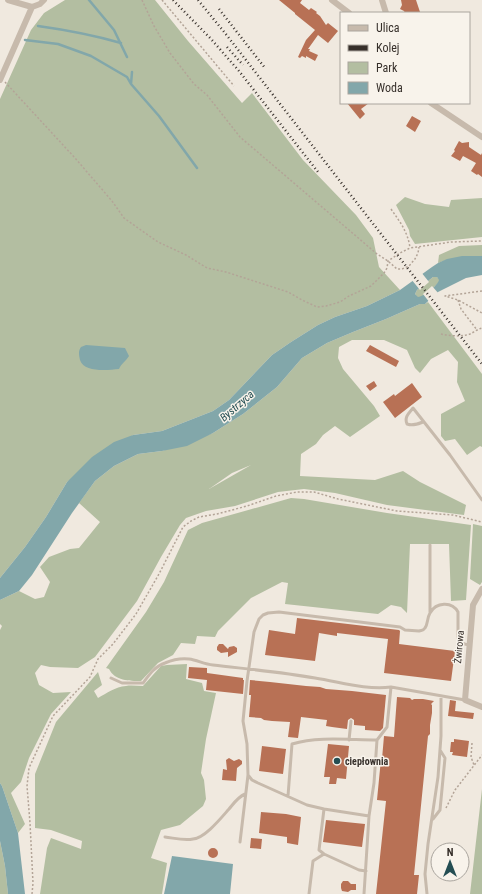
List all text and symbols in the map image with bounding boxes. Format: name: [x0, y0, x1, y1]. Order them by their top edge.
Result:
legend: [340, 12, 470, 104]
text: Ulica: [376, 21, 400, 35]
text: Kolej: [376, 41, 399, 55]
text: Park: [376, 61, 398, 75]
text: Woda: [376, 81, 403, 95]
water label: Bystrzyca: [217, 388, 257, 424]
street label: Żwirowa: [451, 630, 466, 664]
marker: ciepłownia: [332, 756, 342, 766]
place label: ciepłownia: [345, 756, 388, 767]
north arrow: [430, 842, 470, 882]
text: N: [447, 846, 454, 859]

